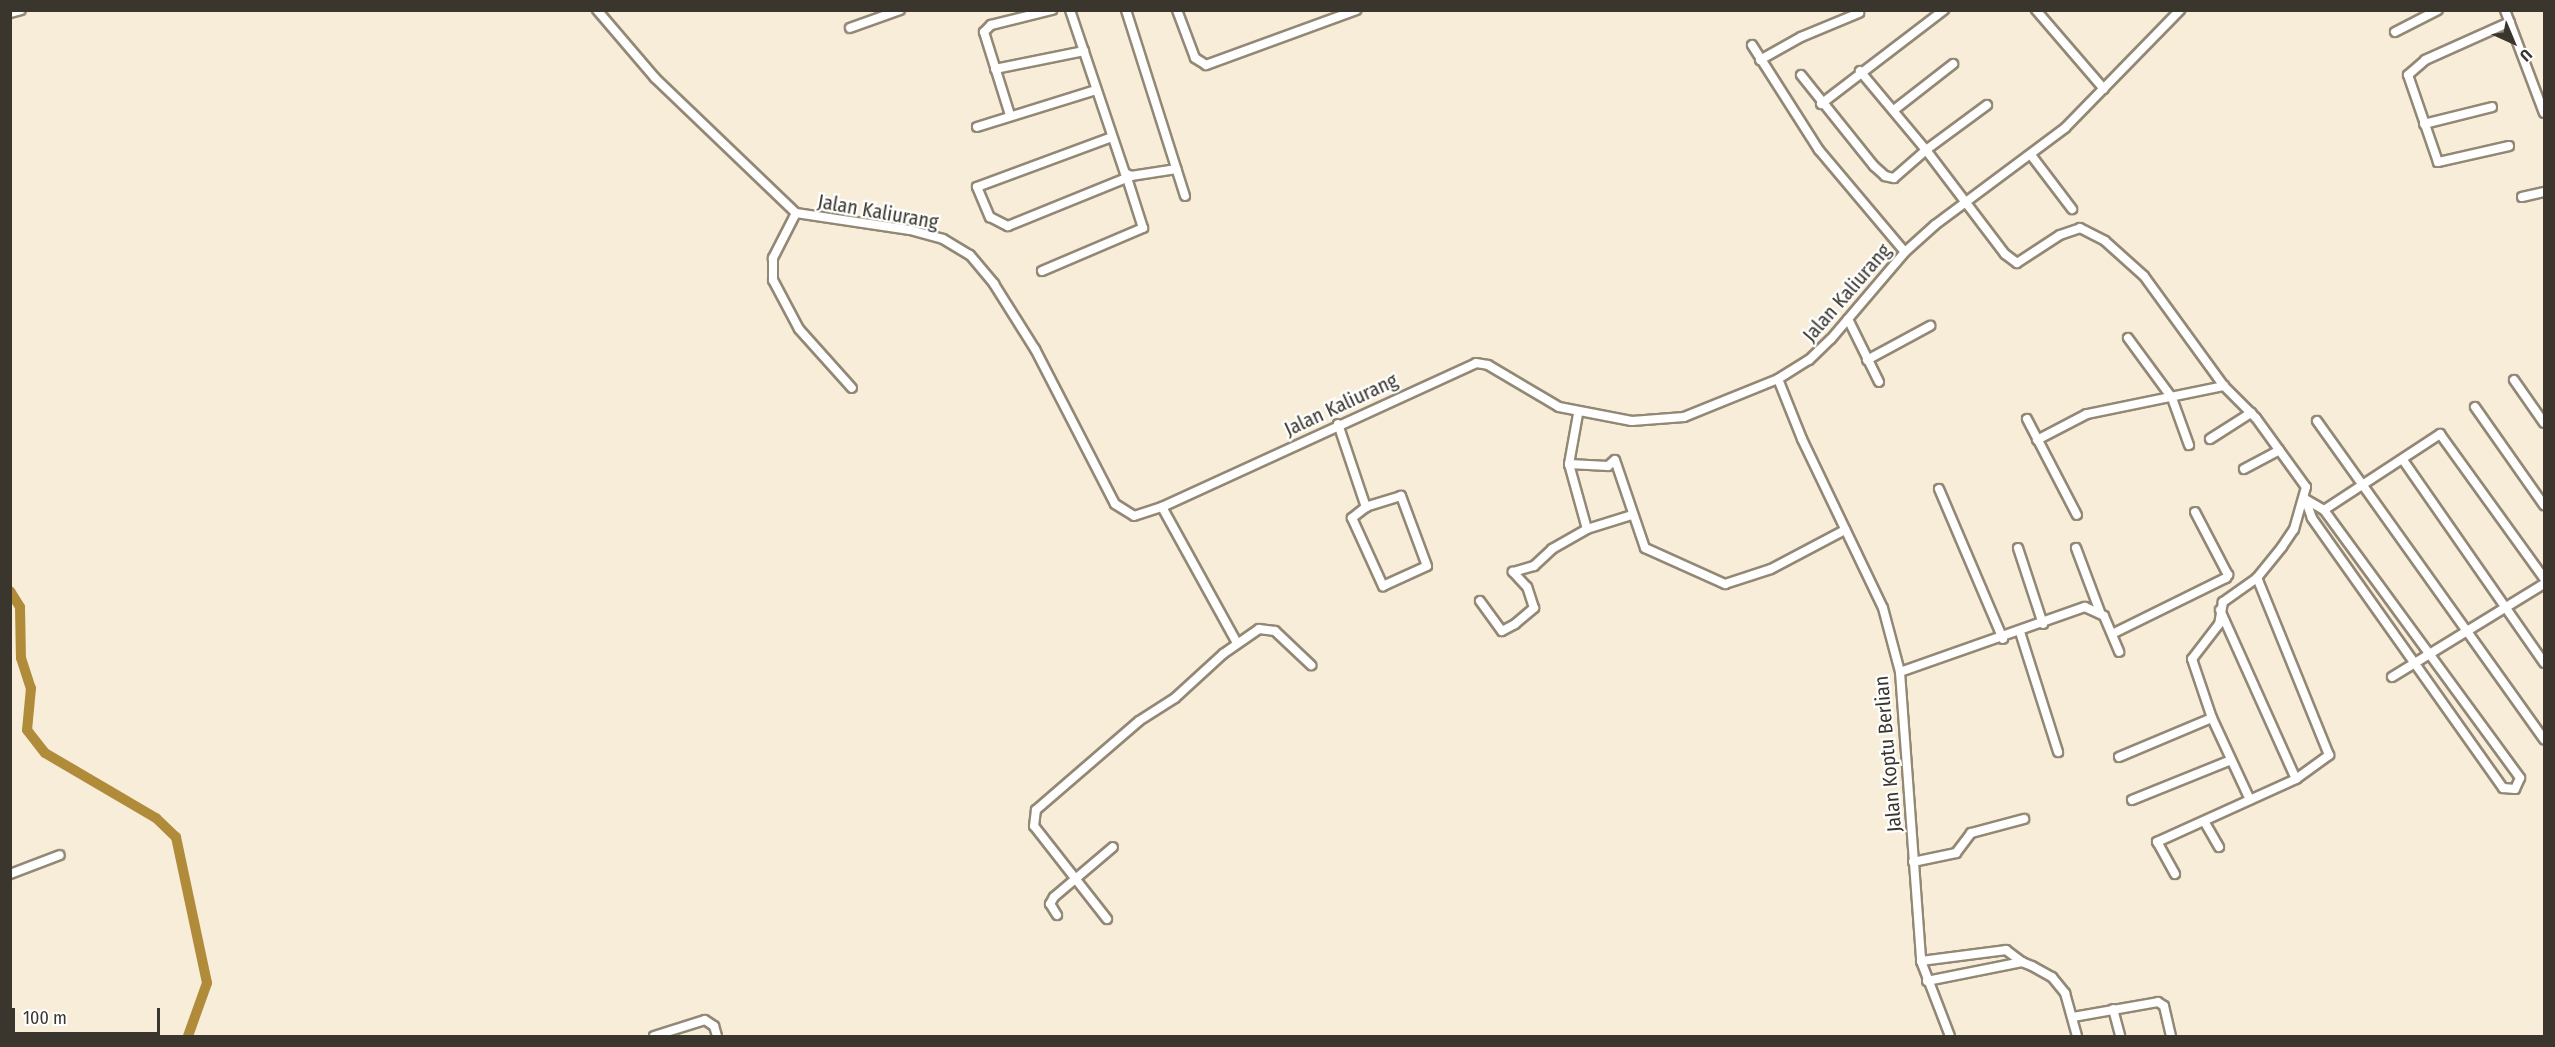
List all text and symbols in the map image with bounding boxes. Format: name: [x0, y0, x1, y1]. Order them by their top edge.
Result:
north arrow: [2483, 12, 2543, 72]
text: U: [2516, 45, 2536, 65]
street label: Jalan Kaliurang: [816, 190, 940, 234]
street label: Jalan Kaliurang: [1798, 239, 1896, 347]
street label: Jalan Kaliurang: [1281, 368, 1401, 442]
street label: Jalan Koptu Berlian: [1869, 675, 1907, 833]
scale bar: [15, 996, 164, 1034]
text: 100 m: [23, 1007, 67, 1029]

